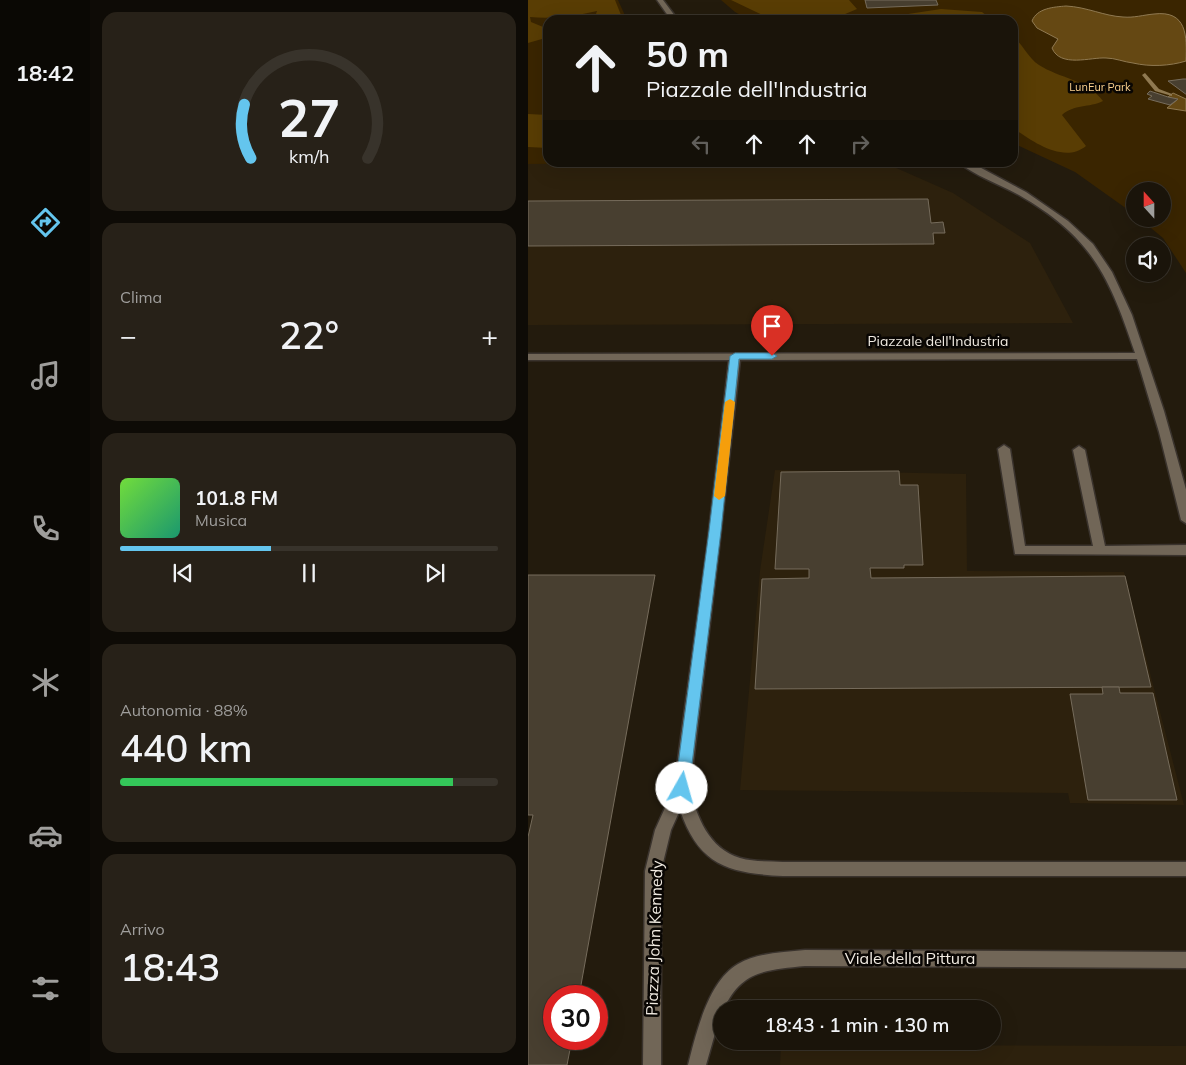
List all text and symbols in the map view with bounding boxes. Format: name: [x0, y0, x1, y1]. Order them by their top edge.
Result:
text: 50 m: [646, 32, 729, 76]
icon: ahead: [563, 35, 628, 100]
text: 18:42: [16, 59, 74, 87]
text: Piazzale dell'Industria: [646, 75, 868, 103]
park label: LunEur Park: [1069, 80, 1131, 94]
text: 27: [278, 85, 340, 150]
icon: left: [687, 130, 715, 158]
icon: ahead: [740, 130, 768, 158]
icon: ahead: [793, 130, 821, 158]
icon: right: [846, 130, 874, 158]
text: km/h: [289, 145, 329, 167]
north arrow: [1126, 182, 1170, 228]
map controls: [1126, 182, 1171, 282]
icon: directions: [28, 205, 63, 240]
button: sound: [1126, 237, 1171, 282]
text: Clima: [120, 287, 162, 307]
pin: [751, 305, 793, 356]
text: 22°: [279, 311, 339, 359]
icon: arrive: [758, 312, 786, 340]
text: −: [120, 318, 137, 353]
text: +: [481, 318, 498, 353]
street label: Piazzale dell'Industria: [868, 332, 1008, 350]
icon: music: [28, 358, 63, 393]
text: 101.8 FM: [195, 486, 278, 510]
text: Musica: [195, 510, 247, 530]
icon: phone: [28, 511, 63, 546]
icon: previous: [169, 559, 197, 587]
icon: pause: [295, 559, 323, 587]
icon: next: [421, 559, 449, 587]
icon: climate: [28, 665, 63, 700]
text: Autonomia · 88%: [120, 700, 248, 720]
text: 440 km: [120, 724, 253, 772]
position arrow: [655, 761, 707, 813]
icon: car: [28, 818, 63, 853]
street label: Piazza John Kennedy: [641, 859, 667, 1016]
text: Arrivo: [120, 919, 165, 939]
text: 18:43: [120, 943, 220, 991]
street label: Viale della Pittura: [845, 948, 975, 968]
icon: filters: [28, 971, 63, 1006]
speed limit sign: 30: [543, 985, 608, 1050]
text: 18:43 · 1 min · 130 m: [764, 1013, 950, 1037]

